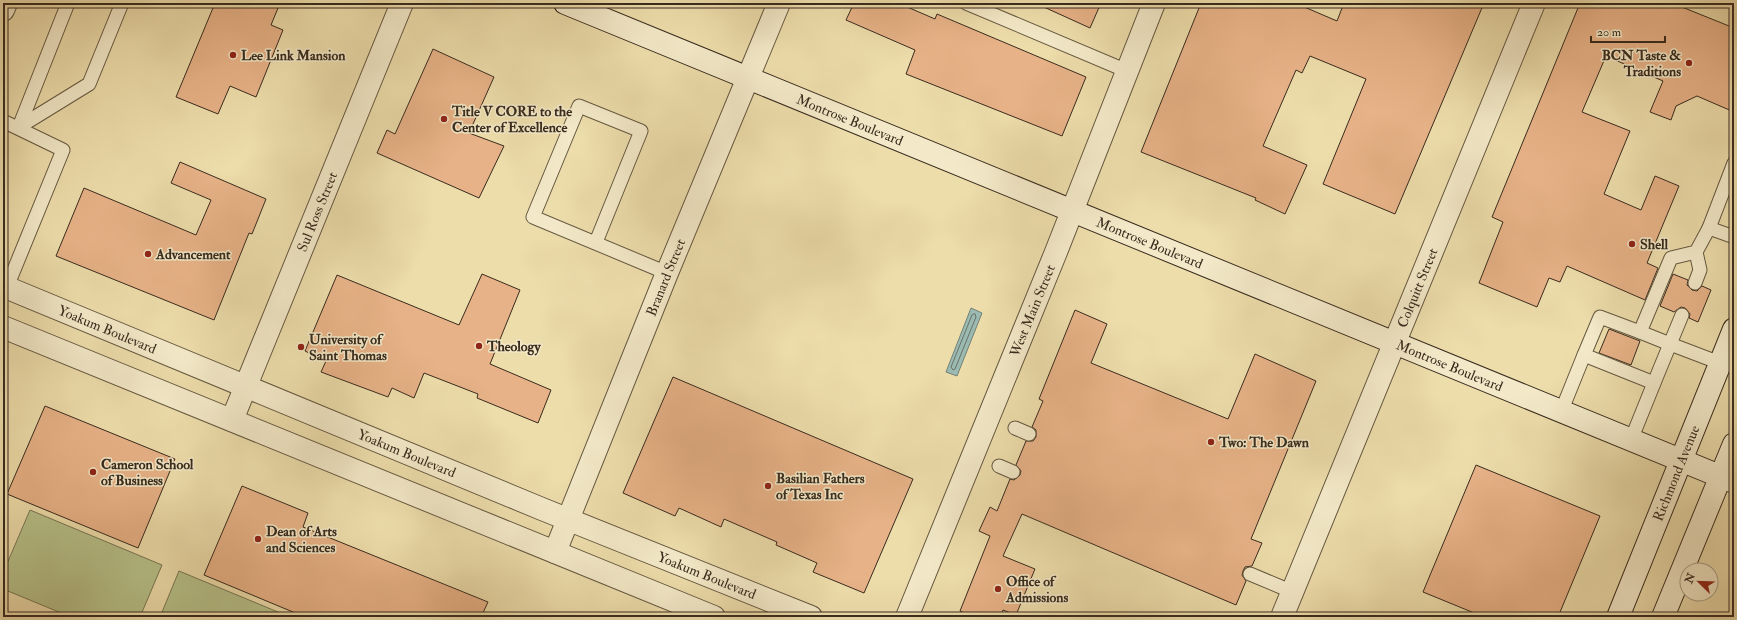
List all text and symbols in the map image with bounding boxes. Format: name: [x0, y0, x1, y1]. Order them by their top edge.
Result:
scale bar: [1591, 18, 1665, 44]
text: 20 m: [1597, 25, 1622, 40]
place label: Lee Link Mansion: [241, 47, 346, 64]
place label: BCN Taste & Traditions: [1602, 47, 1681, 80]
marker: Lee Link Mansion: [228, 50, 238, 60]
marker: BCN Taste & Traditions: [1684, 58, 1694, 68]
street label: Montrose Boulevard: [794, 91, 906, 150]
place label: Title V CORE to the Center of Excellence: [451, 103, 572, 136]
marker: Title V CORE to the Center of Excellence: [439, 114, 449, 124]
street label: Sul Ross Street: [294, 169, 341, 254]
street label: Montrose Boulevard: [1094, 214, 1206, 273]
street label: Branard Street: [643, 236, 689, 319]
place label: Shell: [1640, 236, 1669, 253]
marker: Shell: [1627, 239, 1637, 249]
street label: Colquitt Street: [1394, 245, 1442, 330]
place label: Advancement: [155, 246, 231, 263]
marker: Advancement: [143, 249, 153, 259]
street label: West Main Street: [1006, 262, 1059, 360]
street label: Yoakum Boulevard: [56, 302, 159, 358]
place label: University of Saint Thomas: [309, 331, 387, 364]
street label: Montrose Boulevard: [1394, 337, 1505, 395]
place label: Theology: [486, 338, 542, 356]
marker: Theology: [474, 341, 484, 351]
marker: University of Saint Thomas: [296, 342, 306, 352]
street label: Richmond Avenue: [1649, 423, 1703, 524]
street label: Yoakum Boulevard: [355, 426, 458, 481]
place label: Two: The Dawn: [1218, 434, 1310, 451]
marker: Two: The Dawn: [1206, 437, 1216, 447]
place label: Cameron School of Business: [101, 456, 194, 489]
marker: Cameron School of Business: [88, 467, 98, 477]
place label: Basilian Fathers of Texas Inc: [776, 470, 865, 503]
marker: Basilian Fathers of Texas Inc: [763, 481, 773, 491]
place label: Dean of Arts and Sciences: [266, 523, 337, 556]
marker: Dean of Arts and Sciences: [253, 534, 263, 544]
street label: Yoakum Boulevard: [655, 548, 759, 603]
north arrow: [1679, 562, 1719, 602]
text: N: [1682, 570, 1699, 586]
place label: Office of Admissions: [1005, 573, 1069, 606]
marker: Office of Admissions: [993, 584, 1003, 594]

